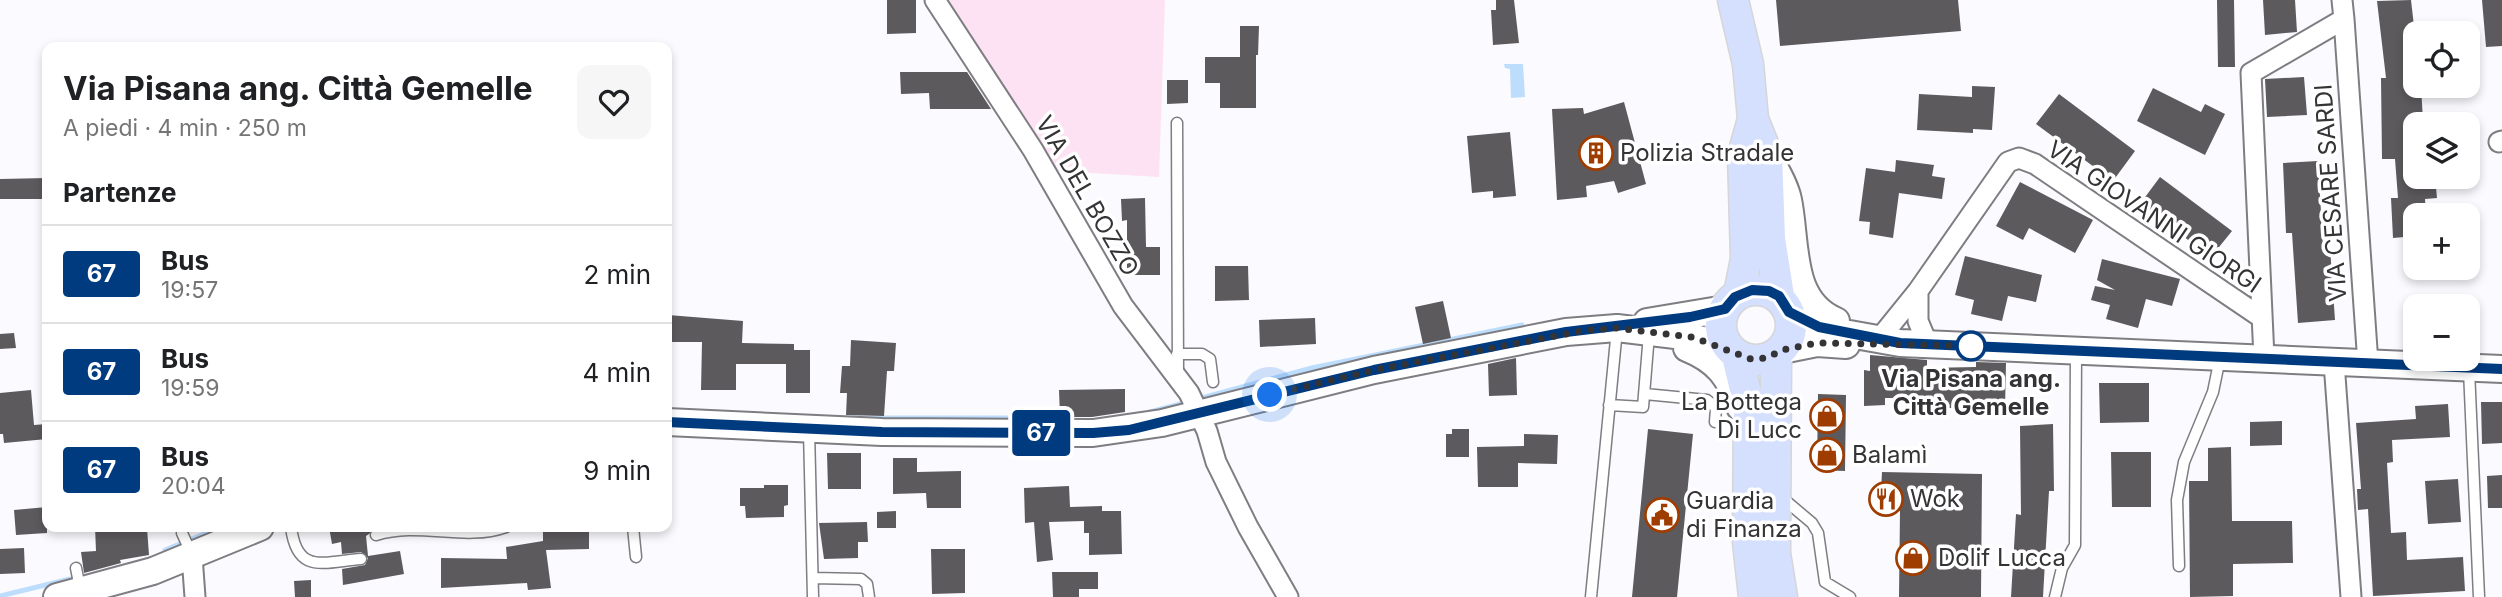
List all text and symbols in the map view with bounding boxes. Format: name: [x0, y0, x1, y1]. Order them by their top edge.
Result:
map controls: [2403, 21, 2480, 371]
button: locate: [2403, 21, 2480, 98]
button: heart: [577, 65, 651, 139]
text: Via Pisana ang. Città Gemelle: [63, 68, 533, 108]
street label: VIA CESARE SARDI: [2308, 83, 2353, 303]
street label: VIA DEL BOZZO: [1030, 110, 1145, 281]
button: layers: [2403, 112, 2480, 189]
text: A piedi · 4 min · 250 m: [63, 114, 307, 142]
building icon: Polizia Stradale: [1577, 134, 1615, 172]
street label: VIA GIOVANNI GIORGI: [2042, 134, 2267, 299]
place label: Polizia Stradale: [1620, 138, 1794, 167]
text: Partenze: [63, 177, 177, 208]
button: +: [2403, 203, 2480, 280]
text: Bus: [161, 245, 209, 276]
text: 67: [87, 259, 116, 288]
text: 2 min: [583, 259, 651, 290]
text: 19:57: [161, 276, 218, 304]
button: −: [2403, 294, 2480, 371]
marker: Via Pisana ang. Città Gemelle: [1956, 331, 1986, 361]
text: Bus: [161, 343, 209, 374]
text: 67: [87, 357, 116, 386]
text: 4 min: [582, 357, 651, 388]
place label: Via Pisana ang. Città Gemelle: [1881, 364, 2061, 421]
text: 19:59: [161, 374, 220, 402]
your location: [1252, 377, 1287, 412]
place label: La Bottega Di Lucc: [1681, 387, 1802, 444]
shop icon: La Bottega Di Lucc: [1808, 397, 1846, 435]
line badge: 67: [1010, 410, 1072, 456]
text: 67: [1026, 418, 1056, 447]
shop icon: Balamì: [1808, 436, 1846, 474]
place label: Balamì: [1852, 440, 1927, 469]
text: Bus: [161, 441, 209, 472]
text: 67: [87, 455, 116, 484]
text: 9 min: [583, 455, 651, 486]
text: 20:04: [161, 472, 226, 500]
restaurant icon: Wok: [1867, 480, 1905, 518]
place label: Wok: [1910, 484, 1960, 513]
place label: Guardia di Finanza: [1686, 486, 1802, 543]
public building icon: Guardia di Finanza: [1643, 496, 1681, 534]
shop icon: Dolif Lucca: [1894, 539, 1932, 577]
place label: Dolif Lucca: [1938, 543, 2066, 572]

